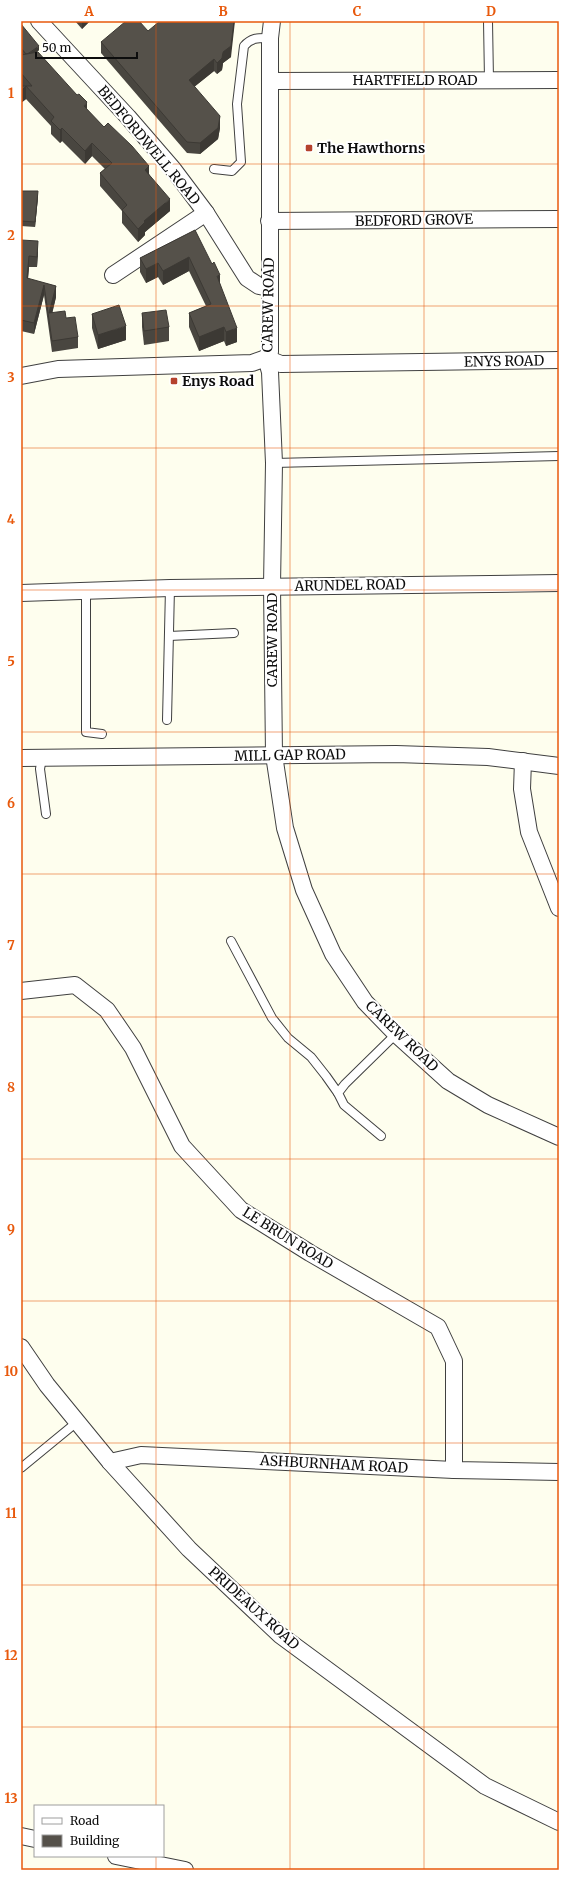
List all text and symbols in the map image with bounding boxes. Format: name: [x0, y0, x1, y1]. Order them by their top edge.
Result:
text: A: [83, 3, 94, 20]
text: B: [218, 3, 228, 20]
text: C: [353, 3, 362, 20]
text: D: [486, 3, 496, 20]
scale bar: [36, 34, 137, 60]
text: 50 m: [42, 40, 71, 55]
street label: HARTFIELD ROAD: [352, 71, 478, 89]
street label: BEDFORDWELL ROAD: [94, 82, 204, 209]
text: 1: [8, 85, 14, 102]
place label: The Hawthorns: [317, 139, 425, 157]
marker: The Hawthorns: [304, 143, 314, 153]
street label: BEDFORD GROVE: [355, 210, 473, 230]
text: 2: [7, 227, 15, 244]
street label: CAREW ROAD: [258, 257, 278, 352]
street label: ENYS ROAD: [464, 351, 545, 371]
text: 3: [7, 369, 15, 386]
place label: Enys Road: [182, 372, 254, 390]
marker: Enys Road: [169, 376, 179, 386]
text: 4: [7, 511, 16, 528]
street label: ARUNDEL ROAD: [293, 575, 406, 595]
street label: CAREW ROAD: [263, 592, 281, 687]
text: 5: [7, 653, 15, 670]
street label: MILL GAP ROAD: [234, 745, 346, 765]
text: 6: [7, 795, 15, 812]
text: 7: [7, 937, 15, 954]
street label: CAREW ROAD: [362, 997, 443, 1076]
text: 8: [7, 1079, 15, 1096]
street label: LE BRUN ROAD: [239, 1203, 337, 1273]
text: 9: [7, 1221, 15, 1238]
text: 10: [4, 1363, 18, 1380]
street label: ASHBURNHAM ROAD: [259, 1451, 409, 1477]
text: 11: [5, 1505, 17, 1522]
street label: PRIDEAUX ROAD: [205, 1563, 303, 1654]
text: 12: [4, 1647, 18, 1664]
text: 13: [4, 1790, 18, 1807]
legend: [34, 1805, 164, 1857]
text: Road: [70, 1813, 99, 1828]
text: Building: [70, 1833, 120, 1848]

